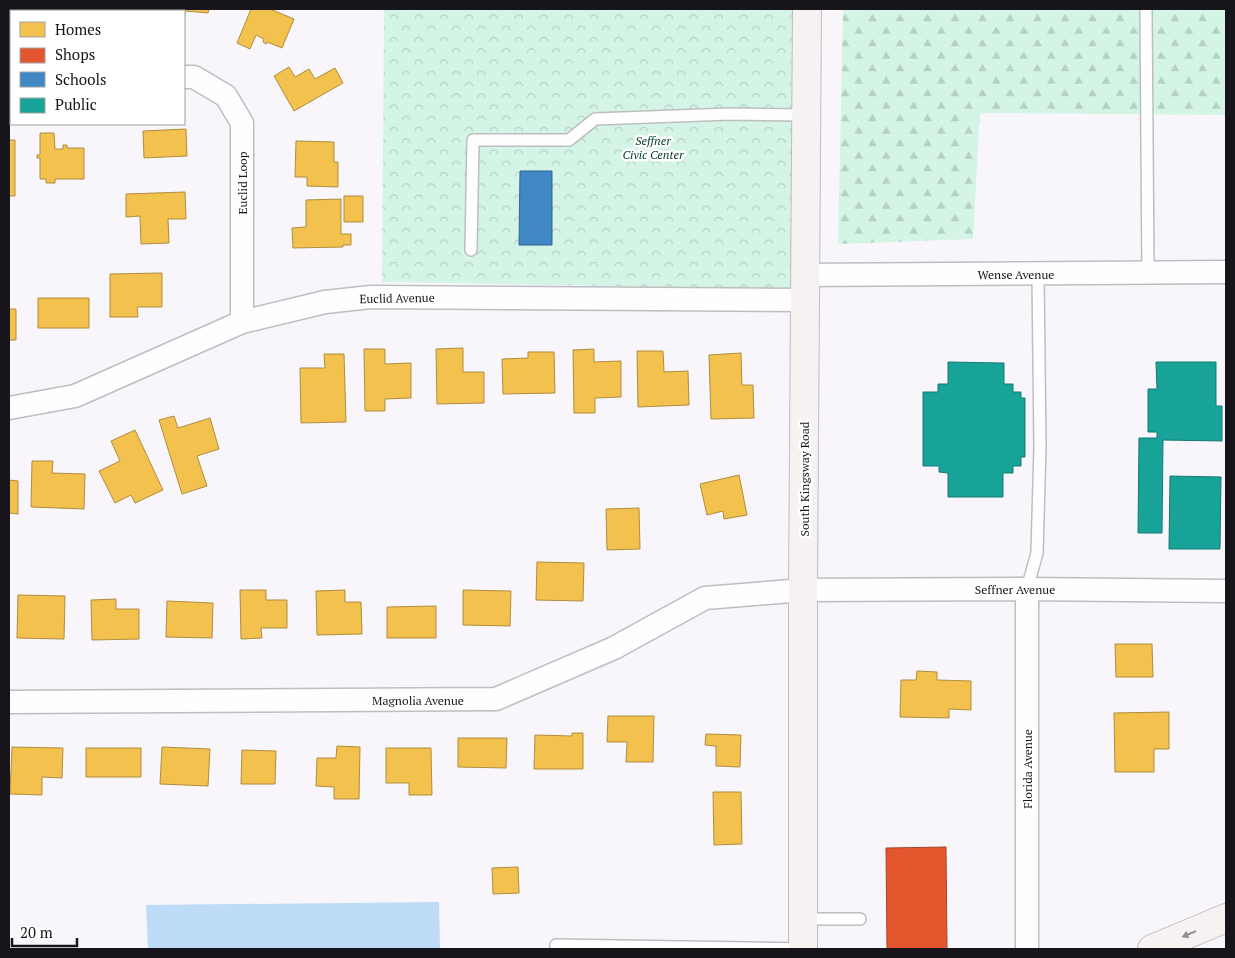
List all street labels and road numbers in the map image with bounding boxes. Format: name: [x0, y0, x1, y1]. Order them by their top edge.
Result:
street label: Euclid Loop: [235, 151, 250, 214]
street label: Wense Avenue: [978, 267, 1054, 282]
street label: Euclid Avenue: [359, 290, 435, 306]
street label: South Kingsway Road: [797, 421, 812, 536]
street label: Seffner Avenue: [975, 582, 1055, 597]
street label: Magnolia Avenue: [372, 693, 464, 708]
street label: Florida Avenue: [1020, 729, 1035, 809]

